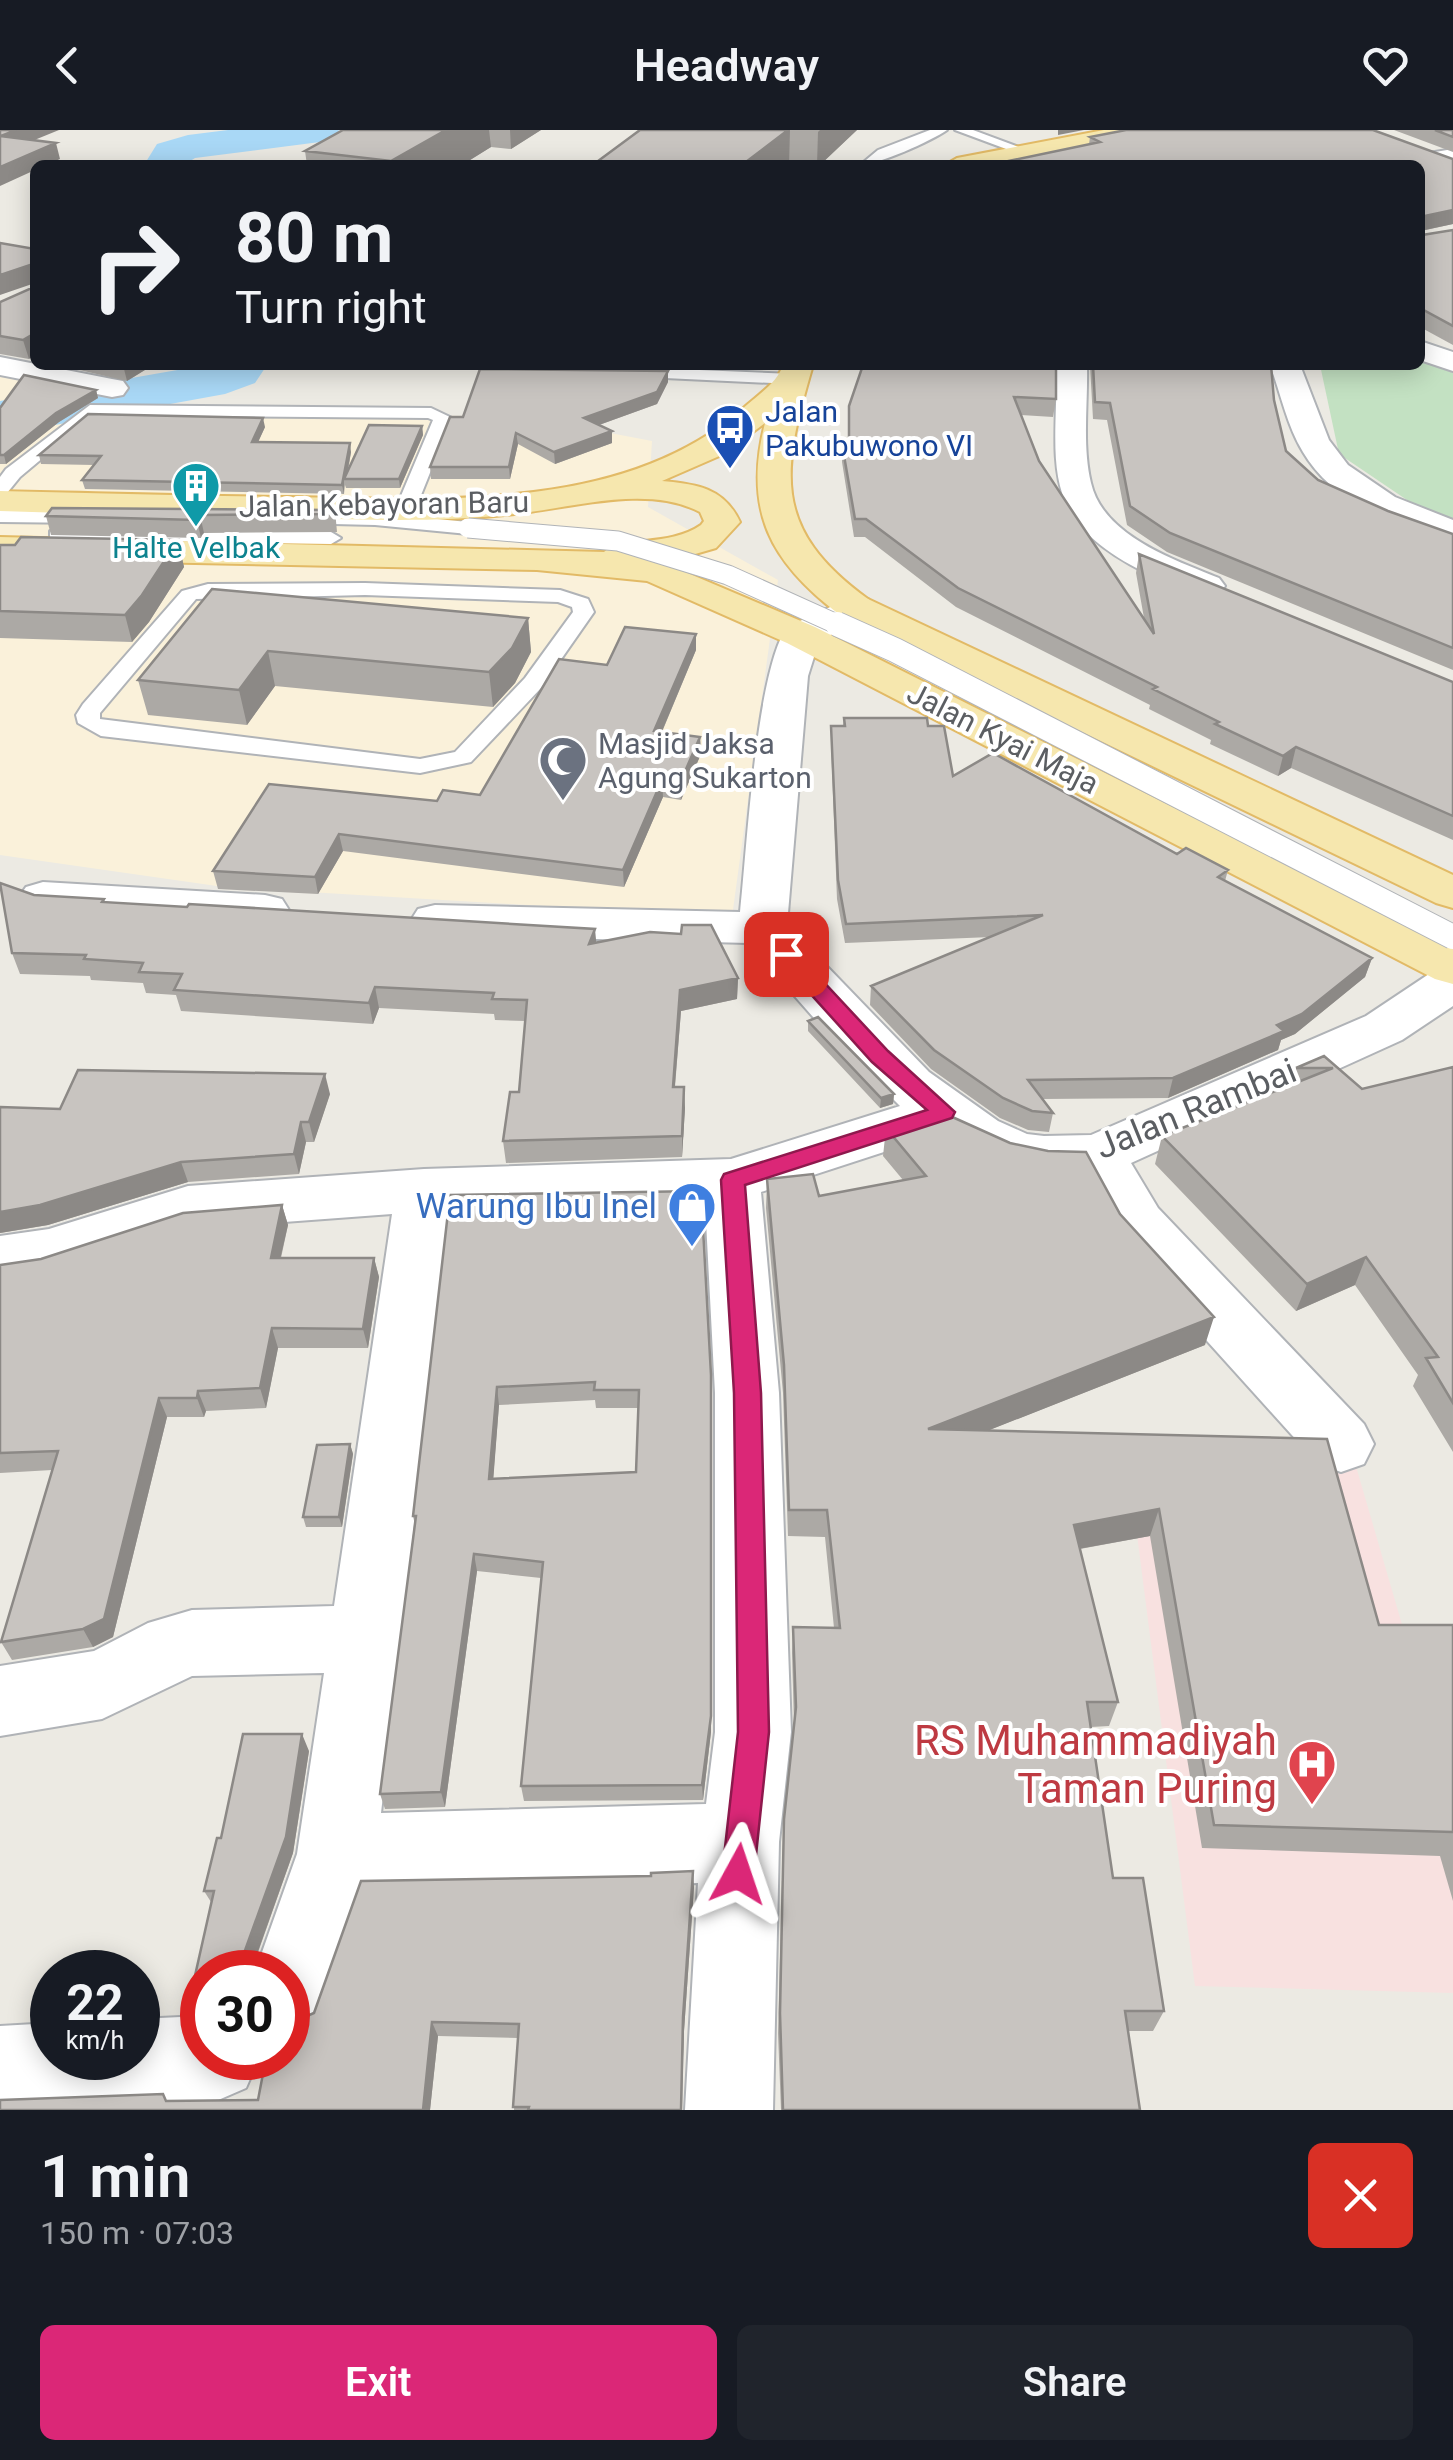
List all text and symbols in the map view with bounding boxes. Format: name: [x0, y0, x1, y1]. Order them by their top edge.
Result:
icon: back: [40, 38, 95, 93]
icon: heart: [1358, 38, 1413, 93]
text: Headway: [634, 39, 819, 92]
text: 80 m: [235, 197, 393, 279]
icon: right: [70, 200, 200, 330]
text: Turn right: [235, 281, 427, 334]
place label: Jalan Pakubuwono VI: [765, 394, 973, 463]
bus stop icon: Jalan Pakubuwono VI: [704, 402, 756, 470]
building icon: Halte Velbak: [170, 460, 222, 528]
street label: Jalan Kebayoran Baru: [238, 484, 530, 524]
place label: Halte Velbak: [112, 530, 281, 565]
street label: Jalan Kyai Maja: [902, 675, 1104, 801]
place label: Masjid Jaksa Agung Sukarton: [598, 726, 812, 795]
mosque icon: Masjid Jaksa Agung Sukarton: [537, 734, 589, 802]
pin: [744, 912, 829, 997]
icon: arrive: [759, 927, 814, 982]
street label: Jalan Rambai: [1090, 1050, 1302, 1168]
shop icon: Warung Ibu Inel: [666, 1180, 718, 1248]
place label: Warung Ibu Inel: [416, 1186, 657, 1227]
place label: RS Muhammadiyah Taman Puring: [914, 1716, 1277, 1813]
hospital icon: RS Muhammadiyah Taman Puring: [1286, 1738, 1338, 1806]
position arrow: [686, 1822, 790, 1926]
speed limit sign: 30: [180, 1950, 310, 2080]
text: 22: [66, 1974, 124, 2032]
text: km/h: [66, 2026, 124, 2055]
text: 1 min: [40, 2141, 190, 2212]
button: close: [1308, 2143, 1413, 2248]
text: 150 m · 07:03: [40, 2214, 234, 2252]
button: Exit: [40, 2325, 717, 2440]
button: Share: [737, 2325, 1413, 2440]

